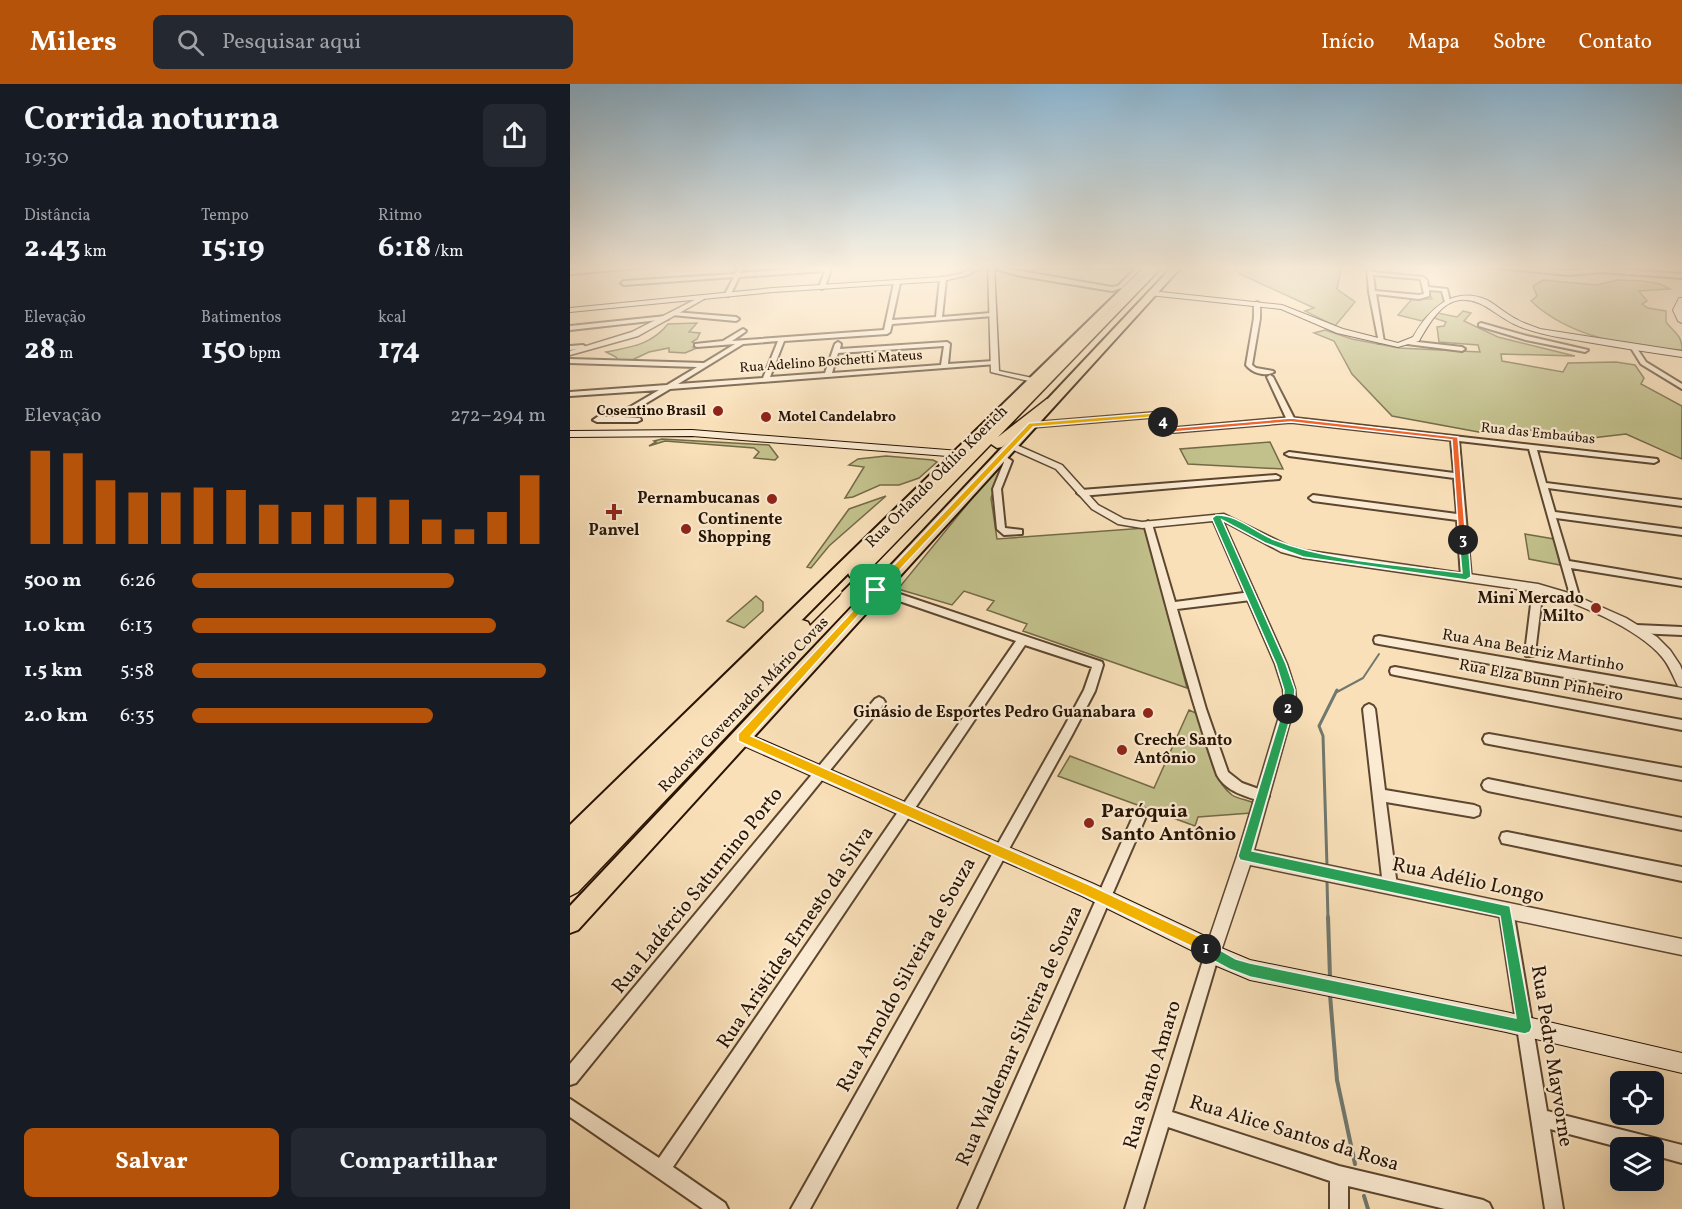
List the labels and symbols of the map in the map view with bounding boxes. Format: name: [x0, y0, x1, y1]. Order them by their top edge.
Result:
street label: Rua Adelino Boschetti Mateus: [739, 346, 923, 378]
street label: Rua Orlando Odílio Koerich: [861, 401, 1013, 553]
place label: Cosentino Brasil: [597, 402, 706, 421]
marker: Cosentino Brasil: [711, 404, 725, 418]
pin: 4: [1148, 407, 1178, 437]
place label: Motel Candelabro: [778, 408, 896, 427]
marker: Motel Candelabro: [759, 410, 773, 424]
street label: Rua das Embaúbas: [1480, 419, 1596, 449]
place label: Pernambucanas: [637, 488, 760, 510]
marker: Pernambucanas: [765, 492, 779, 506]
marker: Panvel: [607, 505, 621, 519]
place label: Continente Shopping: [698, 509, 782, 549]
place label: Panvel: [588, 520, 640, 542]
marker: Continente Shopping: [679, 522, 693, 536]
pin: 3: [1448, 525, 1478, 555]
pin: [850, 564, 901, 615]
place label: Mini Mercado Milto: [1477, 588, 1584, 628]
marker: Mini Mercado Milto: [1589, 601, 1603, 615]
street label: Rodovia Governador Mário Covas: [654, 612, 834, 798]
street label: Rua Ana Beatriz Martinho: [1440, 624, 1626, 678]
street label: Rua Elza Bunn Pinheiro: [1457, 654, 1625, 708]
pin: 2: [1273, 694, 1303, 724]
place label: Ginásio de Esportes Pedro Guanabara: [853, 702, 1136, 724]
marker: Ginásio de Esportes Pedro Guanabara: [1141, 706, 1155, 720]
place label: Creche Santo Antônio: [1134, 730, 1232, 770]
marker: Creche Santo Antônio: [1115, 743, 1129, 757]
street label: Rua Ladércio Saturnino Porto: [606, 782, 790, 1000]
place label: Paróquia Santo Antônio: [1101, 798, 1236, 849]
marker: Paróquia Santo Antônio: [1082, 816, 1096, 830]
street label: Rua Aristides Ernesto da Silva: [711, 821, 881, 1055]
street label: Rua Adélio Longo: [1389, 851, 1547, 911]
street label: Rua Arnoldo Silveira de Souza: [831, 852, 983, 1098]
street label: Rua Waldemar Silveira de Souza: [950, 901, 1090, 1171]
pin: 1: [1191, 934, 1221, 964]
street label: Rua Pedro Mayvorne: [1523, 963, 1579, 1149]
street label: Rua Santo Amaro: [1117, 997, 1189, 1153]
street label: Rua Alice Santos da Rosa: [1186, 1089, 1402, 1179]

